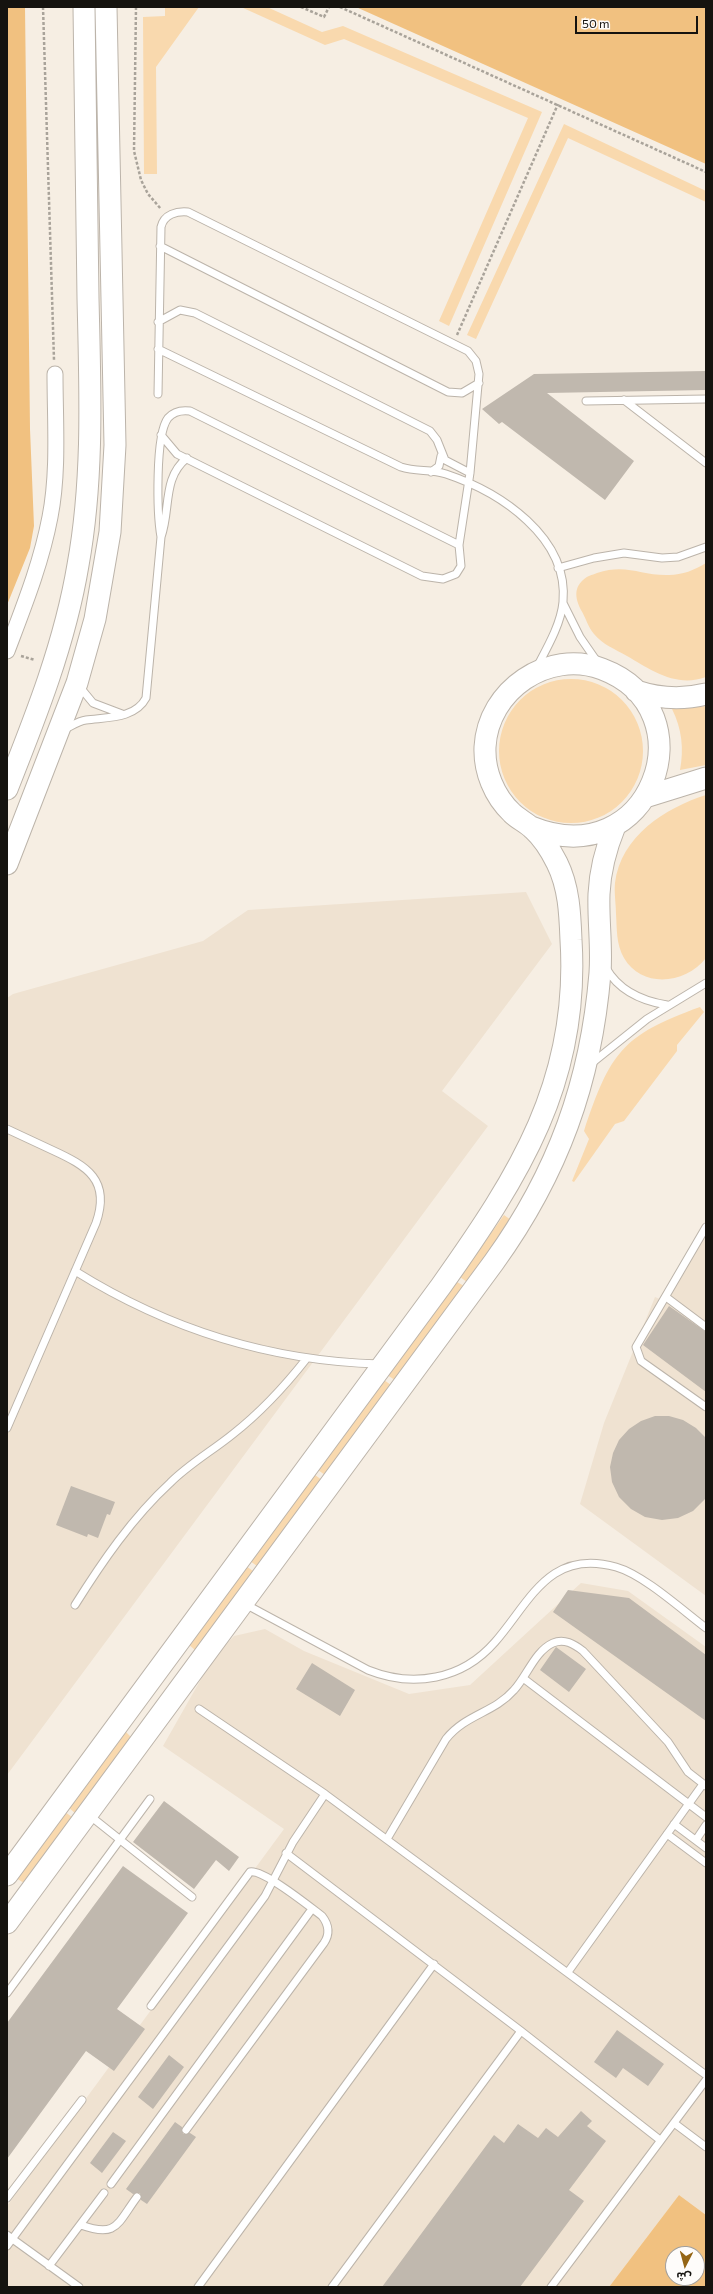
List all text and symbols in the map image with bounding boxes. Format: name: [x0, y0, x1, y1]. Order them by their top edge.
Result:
scale bar: [577, 8, 700, 34]
text: 50 m: [582, 16, 610, 30]
north arrow: [665, 2246, 705, 2286]
text: ش: [676, 2270, 692, 2285]

